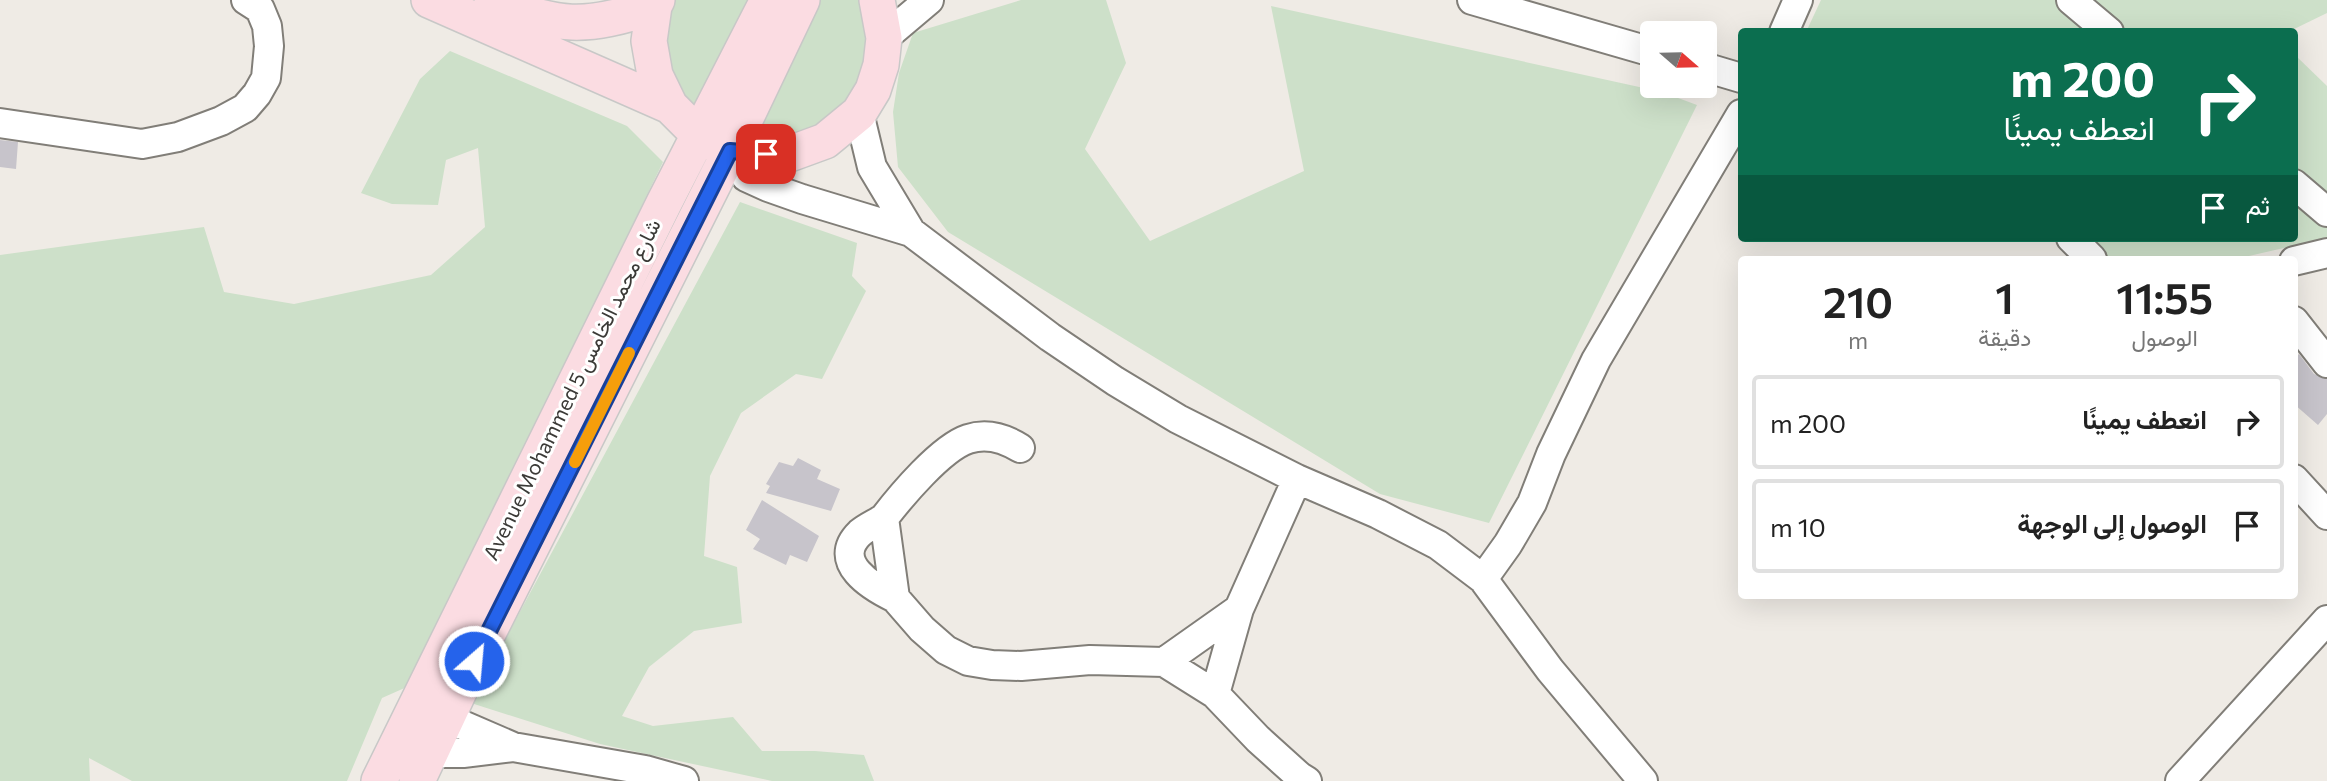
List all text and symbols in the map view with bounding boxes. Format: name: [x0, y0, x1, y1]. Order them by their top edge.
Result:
north arrow: [1640, 21, 1717, 98]
map controls: [1640, 21, 1717, 98]
text: 200 m: [2010, 47, 2155, 107]
icon: right: [2179, 56, 2270, 147]
text: انعطف يمينًا: [2004, 107, 2155, 147]
pin: [736, 124, 796, 184]
icon: arrive: [747, 135, 785, 173]
icon: arrive: [2194, 189, 2232, 227]
text: ثم: [2246, 189, 2270, 220]
street label: Avenue Mohammed 5 شارع محمد الخامس: [477, 214, 667, 565]
text: 1: [1995, 271, 2014, 323]
text: 11:55: [2116, 271, 2213, 323]
text: 210: [1823, 275, 1893, 327]
text: دقيقة: [1978, 323, 2031, 351]
text: الوصول: [2131, 323, 2198, 351]
text: m: [1848, 326, 1868, 354]
text: انعطف يمينًا: [2082, 403, 2207, 434]
icon: right: [2228, 403, 2266, 441]
text: 200 m: [1770, 407, 1846, 438]
text: الوصول إلى الوجهة: [2017, 507, 2207, 538]
icon: arrive: [2228, 507, 2266, 545]
text: 10 m: [1770, 511, 1826, 542]
position arrow: [437, 624, 511, 698]

